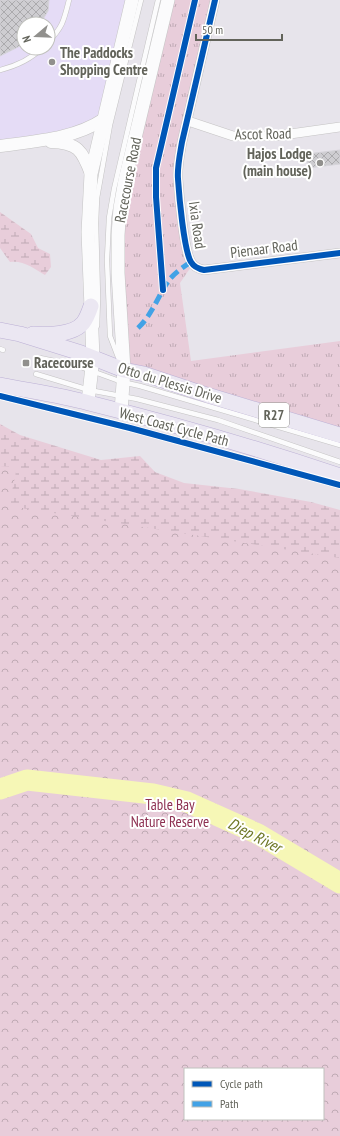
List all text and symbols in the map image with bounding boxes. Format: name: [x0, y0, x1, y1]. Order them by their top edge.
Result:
north arrow: [16, 16, 56, 56]
scale bar: [196, 16, 282, 42]
text: 50 m: [202, 22, 223, 37]
text: N: [19, 34, 34, 44]
place label: The Paddocks Shopping Centre: [60, 43, 148, 79]
marker: The Paddocks Shopping Centre: [47, 57, 57, 67]
street label: Ascot Road: [235, 124, 291, 143]
street label: Racecourse Road: [110, 136, 145, 224]
place label: Hajos Lodge (main house): [243, 144, 312, 180]
marker: Hajos Lodge (main house): [315, 158, 325, 168]
street label: Ixia Road: [185, 200, 210, 250]
street label: Pienaar Road: [229, 235, 299, 262]
place label: Racecourse: [34, 353, 94, 372]
marker: Racecourse: [21, 358, 31, 368]
street label: Otto du Plessis Drive: [116, 358, 224, 407]
street label: West Coast Cycle Path: [117, 403, 231, 450]
road number: R27: [259, 403, 289, 427]
park label: Table Bay Nature Reserve: [131, 795, 209, 831]
water label: Diep River: [225, 813, 287, 858]
legend: [184, 1068, 324, 1120]
text: Cycle path: [220, 1076, 263, 1091]
text: Path: [220, 1096, 238, 1111]

